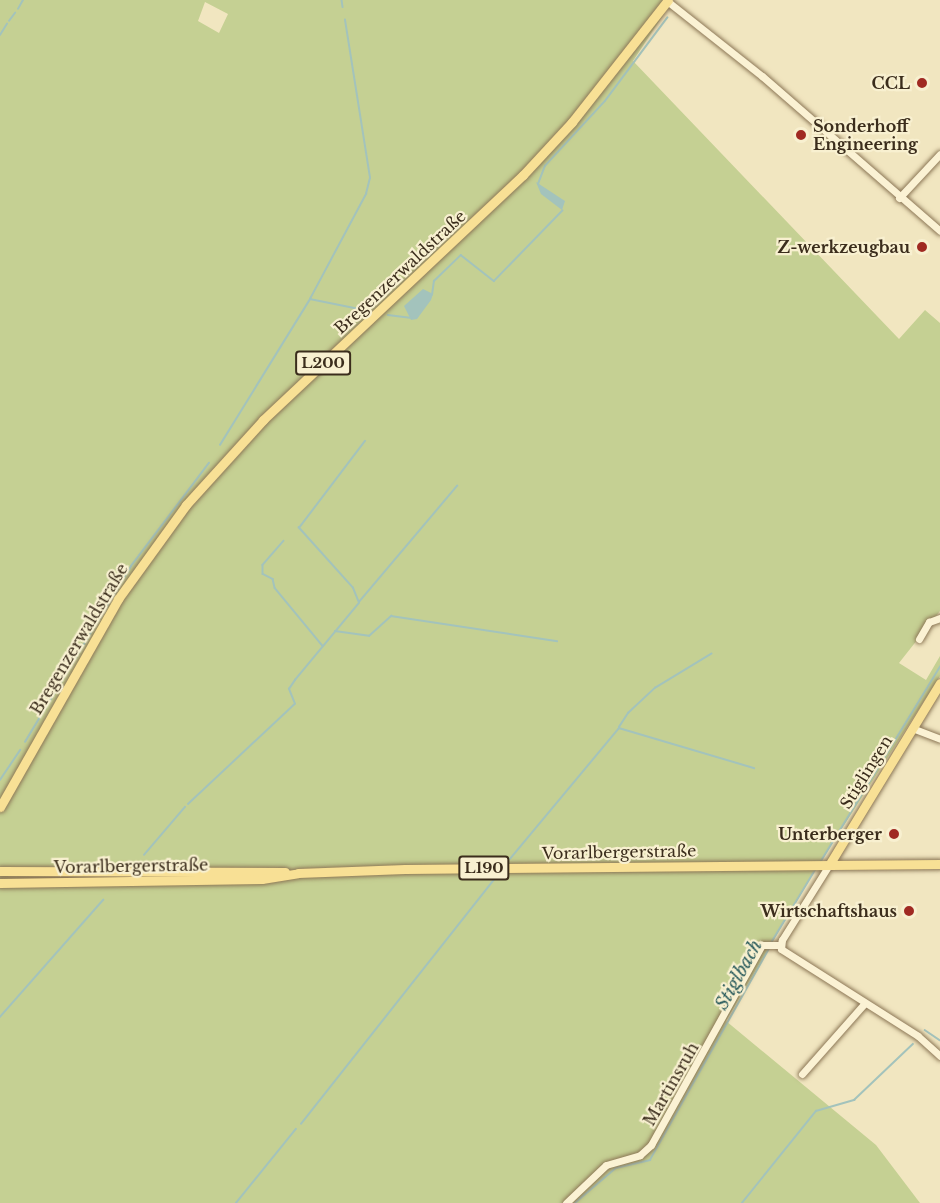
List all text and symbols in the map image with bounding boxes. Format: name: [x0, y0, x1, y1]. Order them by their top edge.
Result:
place label: CCL: [872, 73, 910, 93]
marker: CCL: [915, 76, 929, 90]
place label: Sonderhoff Engineering: [813, 116, 918, 154]
marker: Sonderhoff Engineering: [794, 128, 808, 142]
street label: Bregenzerwaldstraße: [330, 206, 470, 338]
place label: Z-werkzeugbau: [777, 237, 910, 257]
marker: Z-werkzeugbau: [915, 240, 929, 254]
road number: L200: [294, 351, 352, 375]
street label: Bregenzerwaldstraße: [26, 560, 132, 718]
street label: Stiglingen: [836, 732, 896, 812]
place label: Unterberger: [778, 824, 882, 844]
marker: Unterberger: [887, 827, 901, 841]
street label: Vorarlbergerstraße: [542, 841, 696, 863]
street label: Vorarlbergerstraße: [54, 855, 208, 877]
road number: L190: [457, 856, 511, 880]
place label: Wirtschaftshaus: [761, 901, 897, 921]
marker: Wirtschaftshaus: [902, 904, 916, 918]
water label: Stiglbach: [711, 936, 767, 1014]
street label: Martinsruh: [639, 1039, 703, 1129]

